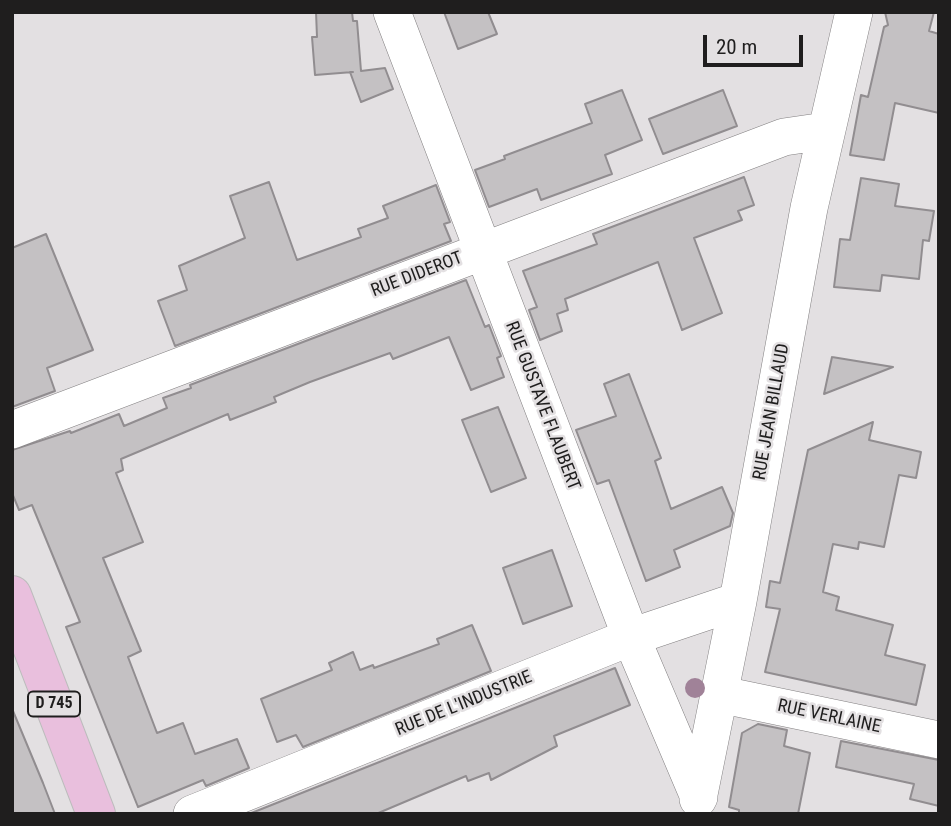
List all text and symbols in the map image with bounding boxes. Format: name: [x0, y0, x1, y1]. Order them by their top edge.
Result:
scale bar: [706, 21, 806, 65]
text: 20 m: [716, 35, 757, 59]
street label: RUE DIDEROT: [368, 248, 466, 302]
street label: RUE GUSTAVE FLAUBERT: [500, 319, 584, 493]
street label: RUE JEAN BILLAUD: [749, 342, 795, 482]
street label: RUE DE L'INDUSTRIE: [392, 667, 536, 741]
road number: D 745: [28, 692, 80, 716]
street label: RUE VERLAINE: [775, 696, 883, 738]

